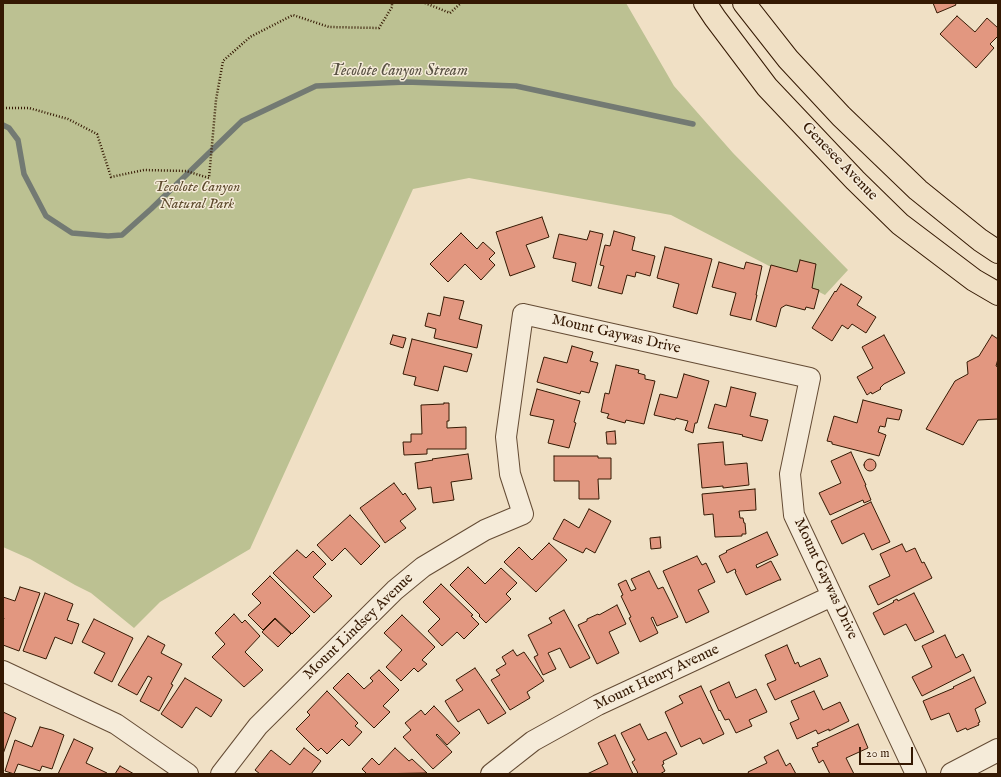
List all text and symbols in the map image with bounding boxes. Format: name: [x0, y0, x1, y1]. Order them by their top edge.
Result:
water label: Tecolote Canyon Stream: [330, 62, 468, 82]
street label: Genesee Avenue: [797, 119, 881, 205]
park label: Tecolote Canyon Natural Park: [154, 179, 240, 214]
street label: Mount Gaywas Drive: [550, 311, 682, 359]
street label: Mount Gaywas Drive: [789, 516, 861, 642]
street label: Mount Lindsey Avenue: [300, 570, 418, 684]
street label: Mount Henry Avenue: [592, 641, 722, 715]
scale bar: [861, 739, 915, 765]
text: 20 m: [866, 746, 889, 761]

